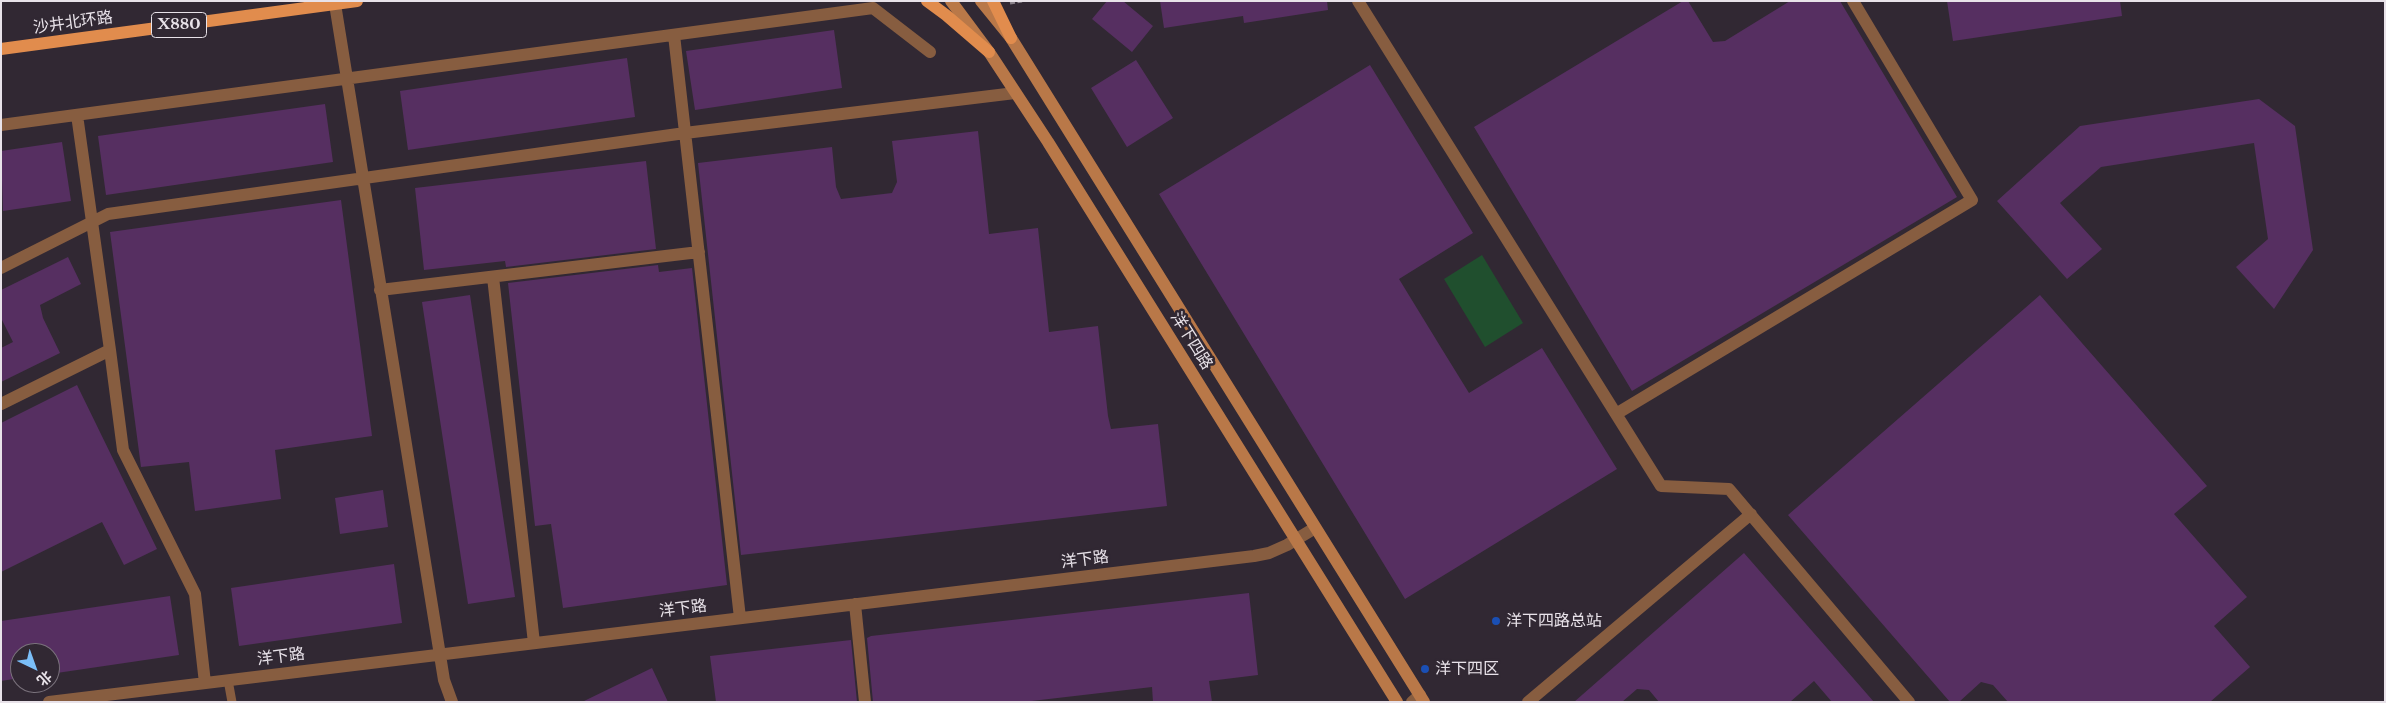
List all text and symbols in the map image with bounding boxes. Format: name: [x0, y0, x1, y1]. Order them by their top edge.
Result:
street label: 沙井北环路: [32, 8, 114, 38]
road number: X880: [152, 12, 206, 38]
street label: 洋下四路: [1166, 309, 1216, 373]
street label: 洋下路: [1060, 548, 1110, 572]
street label: 洋下路: [658, 597, 708, 621]
place label: 洋下四路总站: [1506, 611, 1602, 631]
marker: 洋下四路总站: [1490, 615, 1502, 627]
north arrow: [10, 643, 60, 693]
street label: 洋下路: [256, 645, 306, 669]
place label: 洋下四区: [1435, 659, 1499, 679]
marker: 洋下四区: [1419, 663, 1431, 675]
text: 北: [33, 667, 56, 690]

